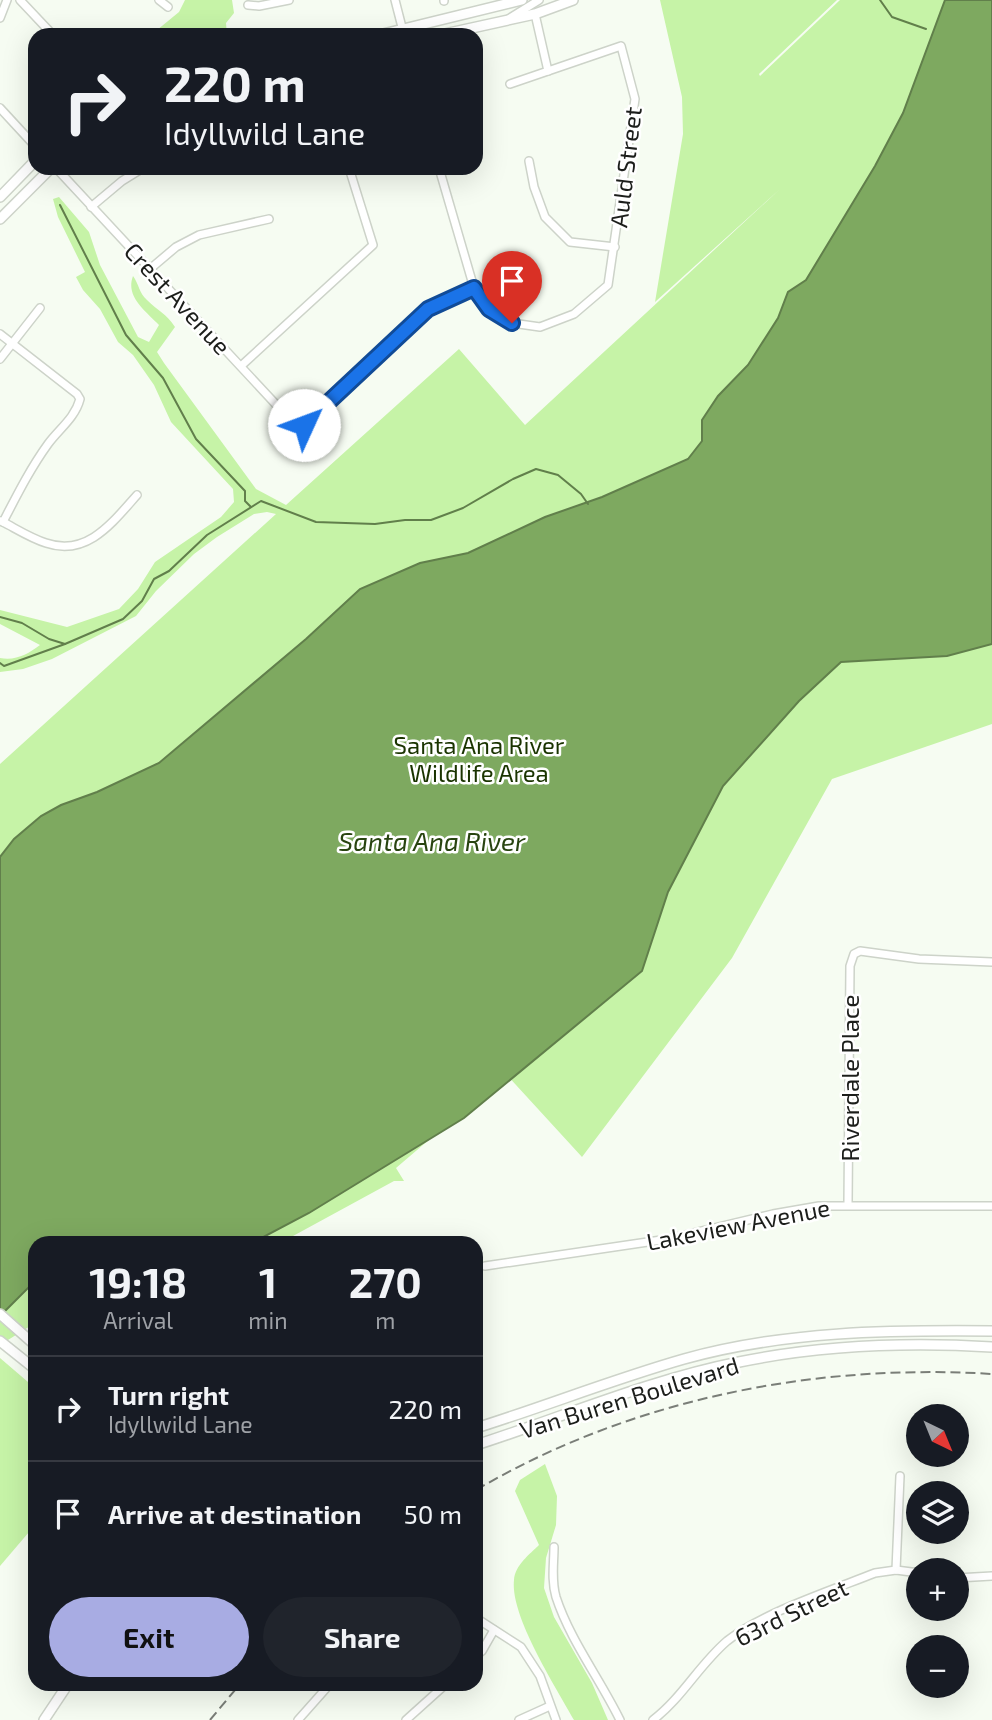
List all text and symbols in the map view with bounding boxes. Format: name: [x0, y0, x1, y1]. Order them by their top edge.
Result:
text: 220 m: [164, 53, 306, 112]
icon: right: [49, 56, 140, 147]
street label: Auld Street: [603, 105, 647, 229]
text: Idyllwild Lane: [164, 113, 365, 151]
street label: Crest Avenue: [119, 236, 237, 360]
pin: [482, 251, 542, 323]
icon: arrive: [493, 262, 531, 300]
position arrow: [267, 388, 341, 462]
park label: Santa Ana River Wildlife Area: [394, 730, 565, 787]
water label: Santa Ana River: [339, 825, 526, 856]
street label: Riverdale Place: [835, 995, 864, 1161]
street label: Lakeview Avenue: [644, 1192, 832, 1256]
text: 19:18: [89, 1256, 187, 1306]
text: 1: [259, 1256, 277, 1306]
text: 270: [349, 1256, 422, 1306]
text: Arrival: [103, 1306, 173, 1334]
text: min: [248, 1306, 288, 1334]
text: m: [375, 1306, 395, 1334]
street label: Van Buren Boulevard: [516, 1350, 742, 1444]
text: Turn right: [108, 1379, 229, 1410]
icon: right: [49, 1390, 87, 1428]
text: 220 m: [389, 1393, 462, 1424]
north arrow: [906, 1404, 970, 1466]
map controls: [906, 1404, 969, 1698]
text: Idyllwild Lane: [108, 1410, 253, 1438]
button: layers: [906, 1481, 969, 1544]
icon: arrive: [49, 1495, 87, 1533]
text: Arrive at destination: [108, 1498, 361, 1529]
text: 50 m: [404, 1498, 462, 1529]
button: +: [906, 1558, 969, 1621]
street label: 63rd Street: [730, 1572, 852, 1652]
button: Exit: [49, 1597, 249, 1677]
button: Share: [263, 1597, 462, 1677]
button: −: [906, 1635, 969, 1698]

